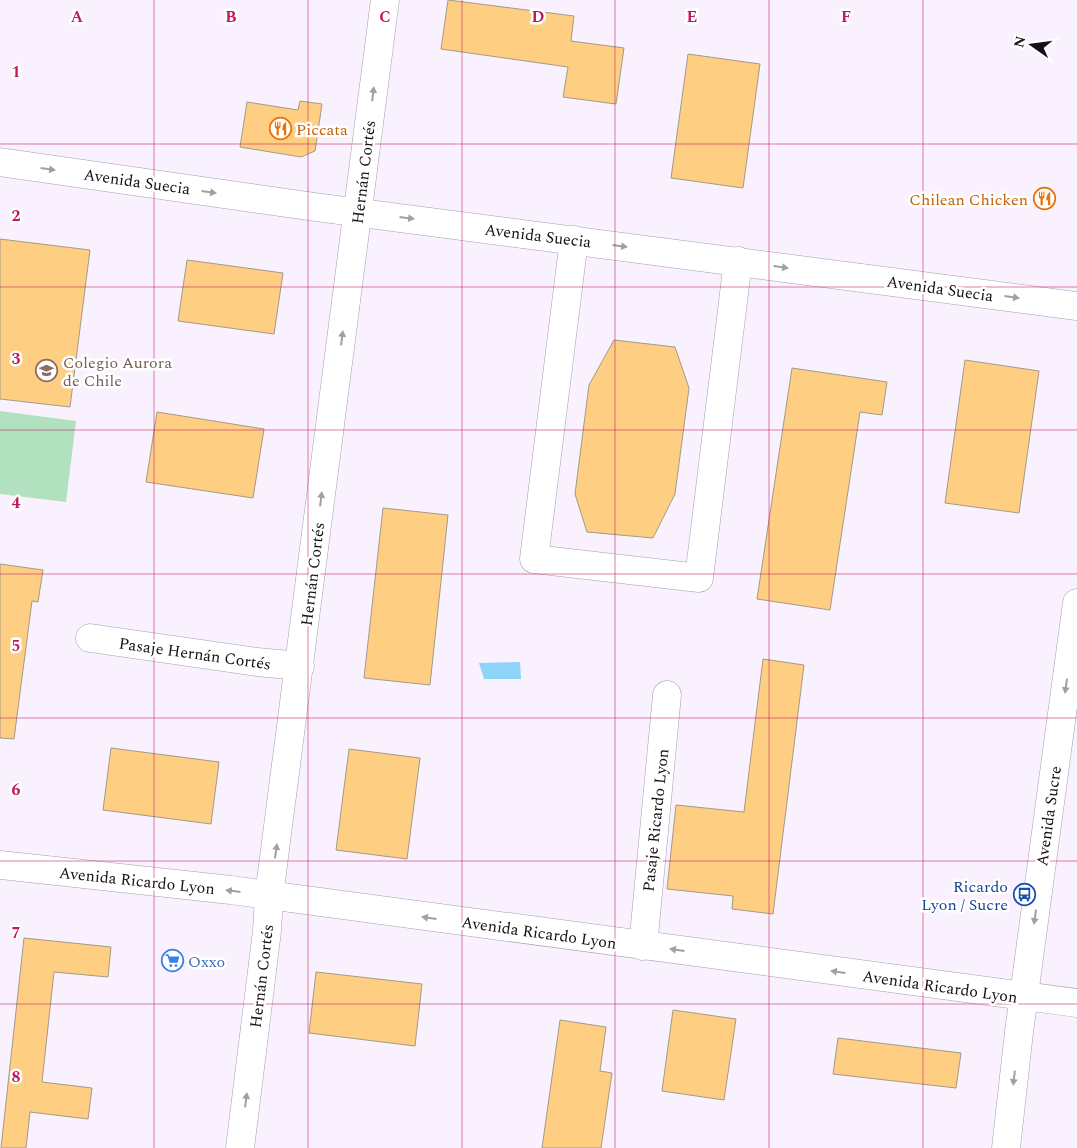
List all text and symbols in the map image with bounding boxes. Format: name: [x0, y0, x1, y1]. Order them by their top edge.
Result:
text: A: [71, 5, 84, 29]
text: B: [225, 5, 237, 29]
text: C: [379, 5, 391, 29]
text: D: [532, 5, 545, 29]
text: E: [687, 5, 697, 29]
text: F: [841, 5, 851, 29]
north arrow: [1007, 20, 1057, 70]
text: N: [1008, 34, 1031, 50]
text: 1: [12, 60, 20, 84]
one-way arrow: [369, 86, 377, 102]
restaurant icon: Piccata: [268, 117, 292, 141]
place label: Piccata: [296, 118, 348, 142]
street label: Hernán Cortés: [346, 119, 382, 225]
street label: Avenida Suecia: [82, 163, 192, 201]
one-way arrow: [41, 165, 57, 173]
restaurant icon: Chilean Chicken: [1032, 187, 1056, 211]
one-way arrow: [201, 188, 217, 196]
place label: Chilean Chicken: [909, 188, 1028, 212]
text: 2: [12, 204, 21, 228]
one-way arrow: [399, 214, 415, 222]
street label: Avenida Suecia: [483, 218, 593, 254]
one-way arrow: [612, 242, 628, 250]
one-way arrow: [773, 263, 789, 271]
street label: Avenida Suecia: [885, 270, 995, 308]
one-way arrow: [1004, 293, 1020, 301]
one-way arrow: [338, 330, 346, 346]
text: 3: [12, 347, 21, 371]
place label: Colegio Aurora de Chile: [63, 351, 172, 393]
school or university icon: Colegio Aurora de Chile: [35, 359, 59, 383]
text: 4: [12, 491, 21, 515]
one-way arrow: [317, 491, 325, 507]
street label: Hernán Cortés: [295, 521, 331, 627]
street label: Pasaje Hernán Cortés: [117, 631, 273, 677]
text: 5: [12, 634, 20, 658]
one-way arrow: [1062, 679, 1070, 695]
street label: Pasaje Ricardo Lyon: [637, 747, 675, 893]
street label: Avenida Sucre: [1030, 764, 1068, 868]
text: 6: [12, 778, 21, 802]
one-way arrow: [272, 843, 280, 859]
street label: Avenida Ricardo Lyon: [58, 861, 216, 901]
place label: Ricardo Lyon / Sucre: [921, 875, 1008, 917]
bus stop icon: Ricardo Lyon / Sucre: [1012, 883, 1036, 907]
one-way arrow: [225, 887, 241, 895]
one-way arrow: [1031, 909, 1039, 925]
street label: Avenida Ricardo Lyon: [460, 910, 618, 956]
one-way arrow: [421, 913, 437, 921]
text: 7: [12, 921, 21, 945]
street label: Hernán Cortés: [244, 923, 280, 1029]
one-way arrow: [668, 946, 684, 954]
supermarket icon: Oxxo: [160, 949, 184, 973]
place label: Oxxo: [188, 950, 225, 974]
street label: Avenida Ricardo Lyon: [861, 964, 1019, 1010]
one-way arrow: [830, 968, 846, 976]
text: 8: [12, 1065, 21, 1089]
one-way arrow: [1010, 1070, 1018, 1086]
one-way arrow: [242, 1091, 250, 1107]

